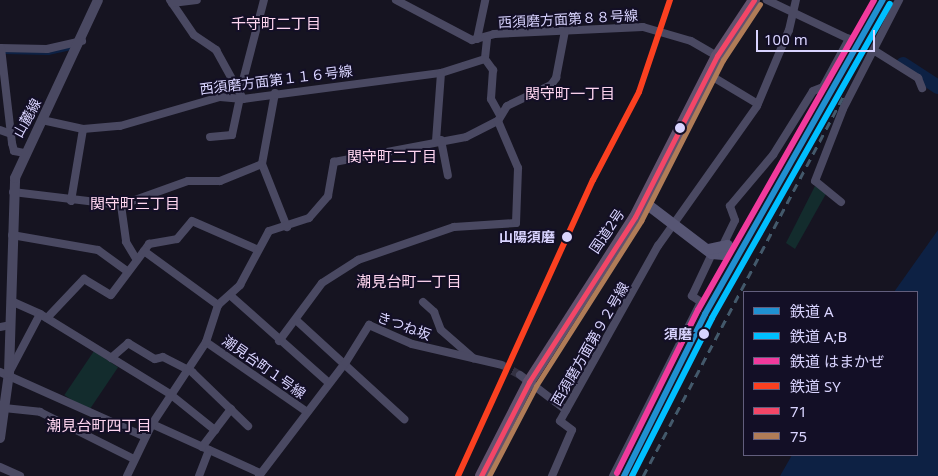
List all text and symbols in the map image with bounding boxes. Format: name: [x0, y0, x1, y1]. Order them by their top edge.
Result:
street label: 西須磨方面第８８号線: [498, 7, 638, 31]
district label: 千守町二丁目: [231, 15, 321, 33]
scale bar: [758, 20, 877, 52]
text: 100 m: [764, 29, 808, 49]
street label: 西須磨方面第１１６号線: [199, 62, 353, 98]
district label: 関守町一丁目: [525, 85, 615, 103]
street label: 山麓線: [9, 96, 45, 140]
unlabelled marker: [675, 123, 685, 133]
district label: 関守町二丁目: [347, 148, 437, 166]
district label: 関守町三丁目: [90, 195, 180, 213]
street label: 国道2号: [586, 206, 628, 256]
place label: 山陽須磨: [499, 229, 555, 245]
marker: 山陽須磨: [559, 229, 575, 245]
district label: 潮見台町一丁目: [357, 273, 461, 291]
street label: 西須磨方面第９２号線: [548, 279, 632, 409]
legend: [743, 291, 918, 456]
text: 鉄道 A: [790, 301, 834, 321]
street label: きつね坂: [375, 309, 433, 343]
place label: 須磨: [664, 326, 692, 342]
marker: 須磨: [696, 326, 712, 342]
text: 鉄道 A;B: [790, 326, 847, 346]
street label: 潮見台町１号線: [219, 332, 309, 402]
text: 鉄道 はまかぜ: [790, 351, 884, 371]
text: 鉄道 SY: [790, 376, 841, 396]
text: 71: [790, 401, 807, 421]
district label: 潮見台町四丁目: [47, 417, 151, 435]
text: 75: [790, 426, 807, 446]

